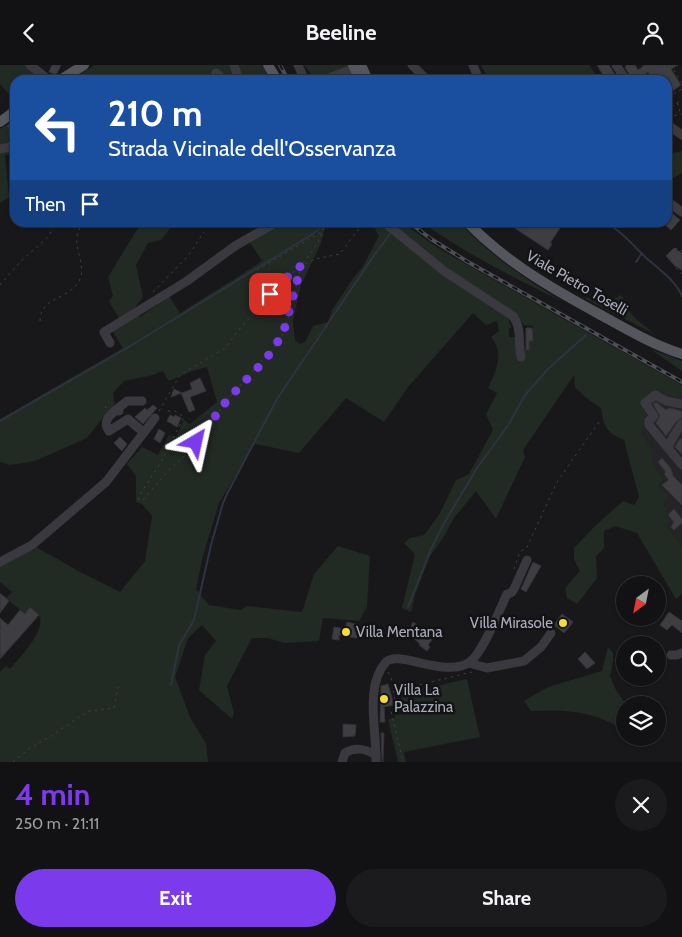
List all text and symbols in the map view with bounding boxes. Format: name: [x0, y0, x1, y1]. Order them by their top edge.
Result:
icon: back: [15, 19, 43, 47]
text: Beeline: [306, 19, 376, 46]
icon: person: [639, 19, 667, 47]
text: 210 m: [108, 92, 202, 135]
icon: left: [25, 95, 90, 160]
text: Strada Vicinale dell'Osservanza: [108, 135, 396, 162]
icon: arrive: [76, 190, 104, 218]
text: Then: [25, 193, 66, 216]
street label: Viale Pietro Toselli: [523, 247, 631, 319]
pin: [249, 273, 291, 315]
icon: arrive: [256, 280, 284, 308]
position arrow: [169, 415, 221, 467]
north arrow: [616, 576, 666, 626]
map controls: [616, 576, 666, 746]
place label: Villa Mirasole: [470, 614, 553, 632]
marker: Villa Mirasole: [557, 617, 569, 629]
place label: Villa Mentana: [356, 623, 443, 641]
marker: Villa Mentana: [340, 626, 352, 638]
button: search: [616, 636, 666, 686]
place label: Villa La Palazzina: [394, 681, 454, 716]
marker: Villa La Palazzina: [378, 693, 390, 705]
button: layers: [616, 696, 666, 746]
text: 4 min: [15, 776, 90, 813]
button: close: [615, 779, 667, 831]
text: 250 m · 21:11: [15, 814, 99, 833]
button: Exit: [15, 869, 336, 927]
button: Share: [346, 869, 667, 927]

